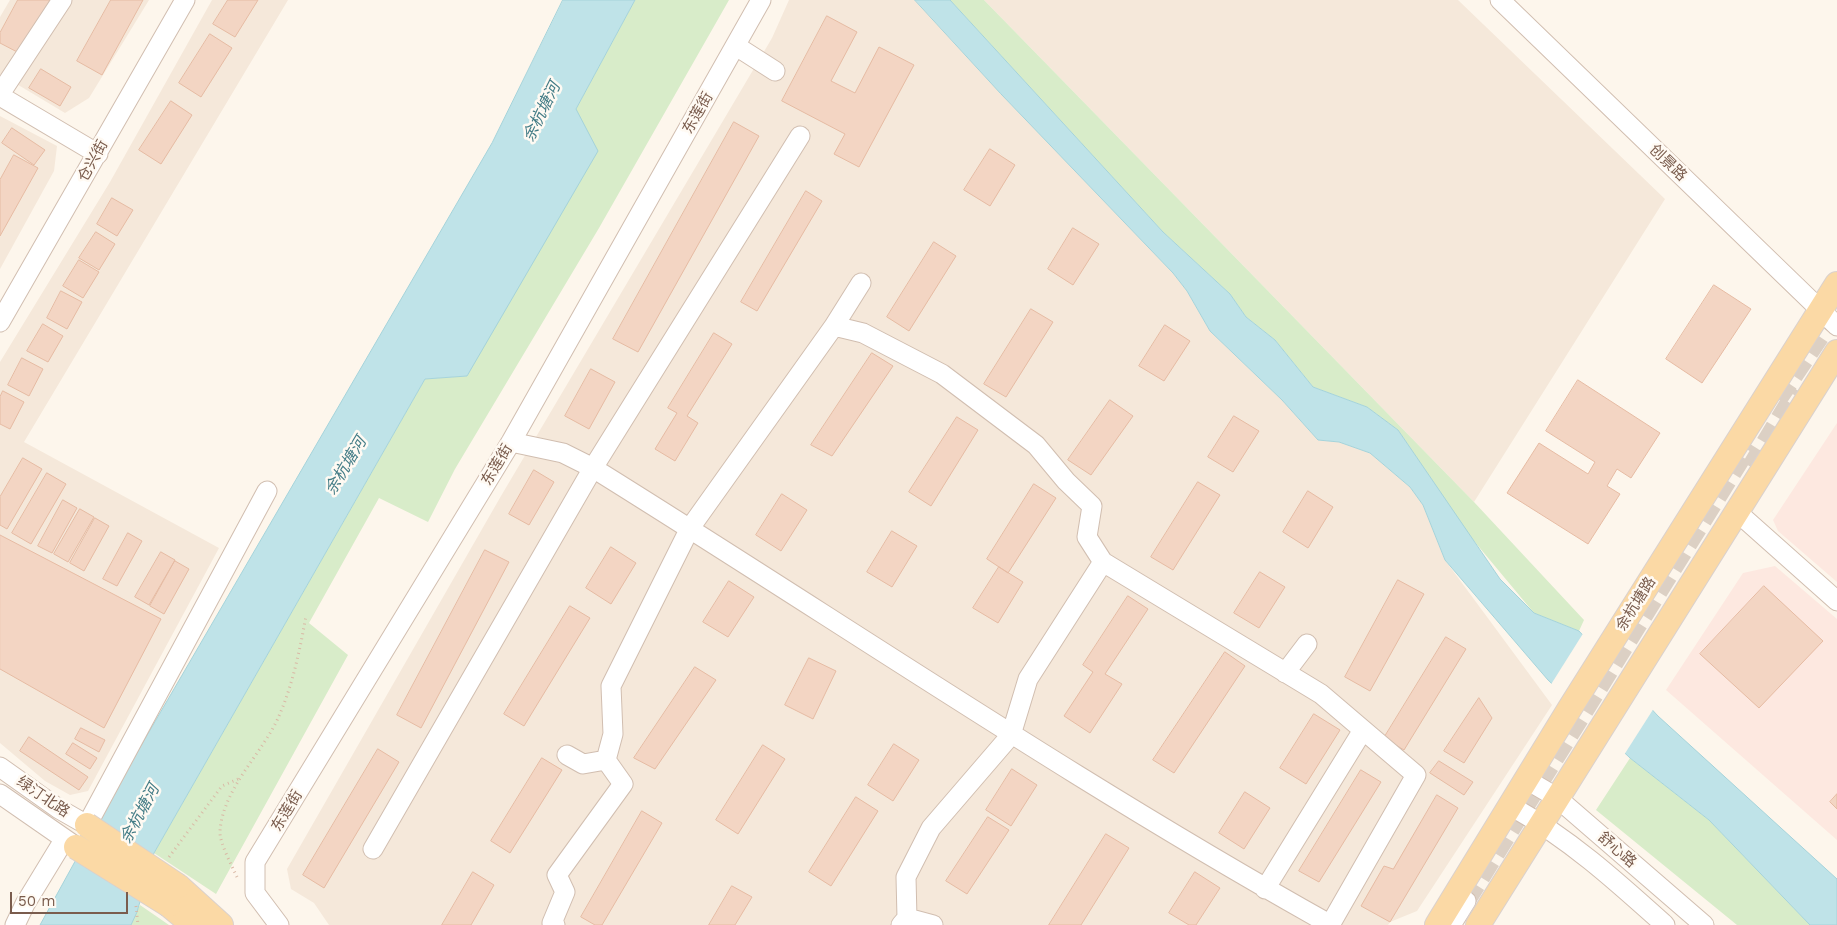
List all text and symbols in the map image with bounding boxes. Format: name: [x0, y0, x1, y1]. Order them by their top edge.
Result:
water label: 余杭塘河: [519, 79, 565, 145]
street label: 东莲街: [679, 89, 717, 137]
street label: 仓兴街: [74, 137, 112, 185]
street label: 创景路: [1646, 141, 1690, 185]
water label: 余杭塘河: [321, 434, 371, 498]
street label: 东莲街: [478, 441, 516, 489]
street label: 余杭塘路: [1612, 574, 1660, 634]
street label: 绿汀北路: [13, 773, 73, 821]
water label: 余杭塘河: [117, 781, 163, 847]
street label: 东莲街: [268, 787, 306, 835]
street label: 舒心路: [1594, 828, 1640, 872]
scale bar: [12, 882, 130, 914]
text: 50 m: [18, 892, 55, 910]

